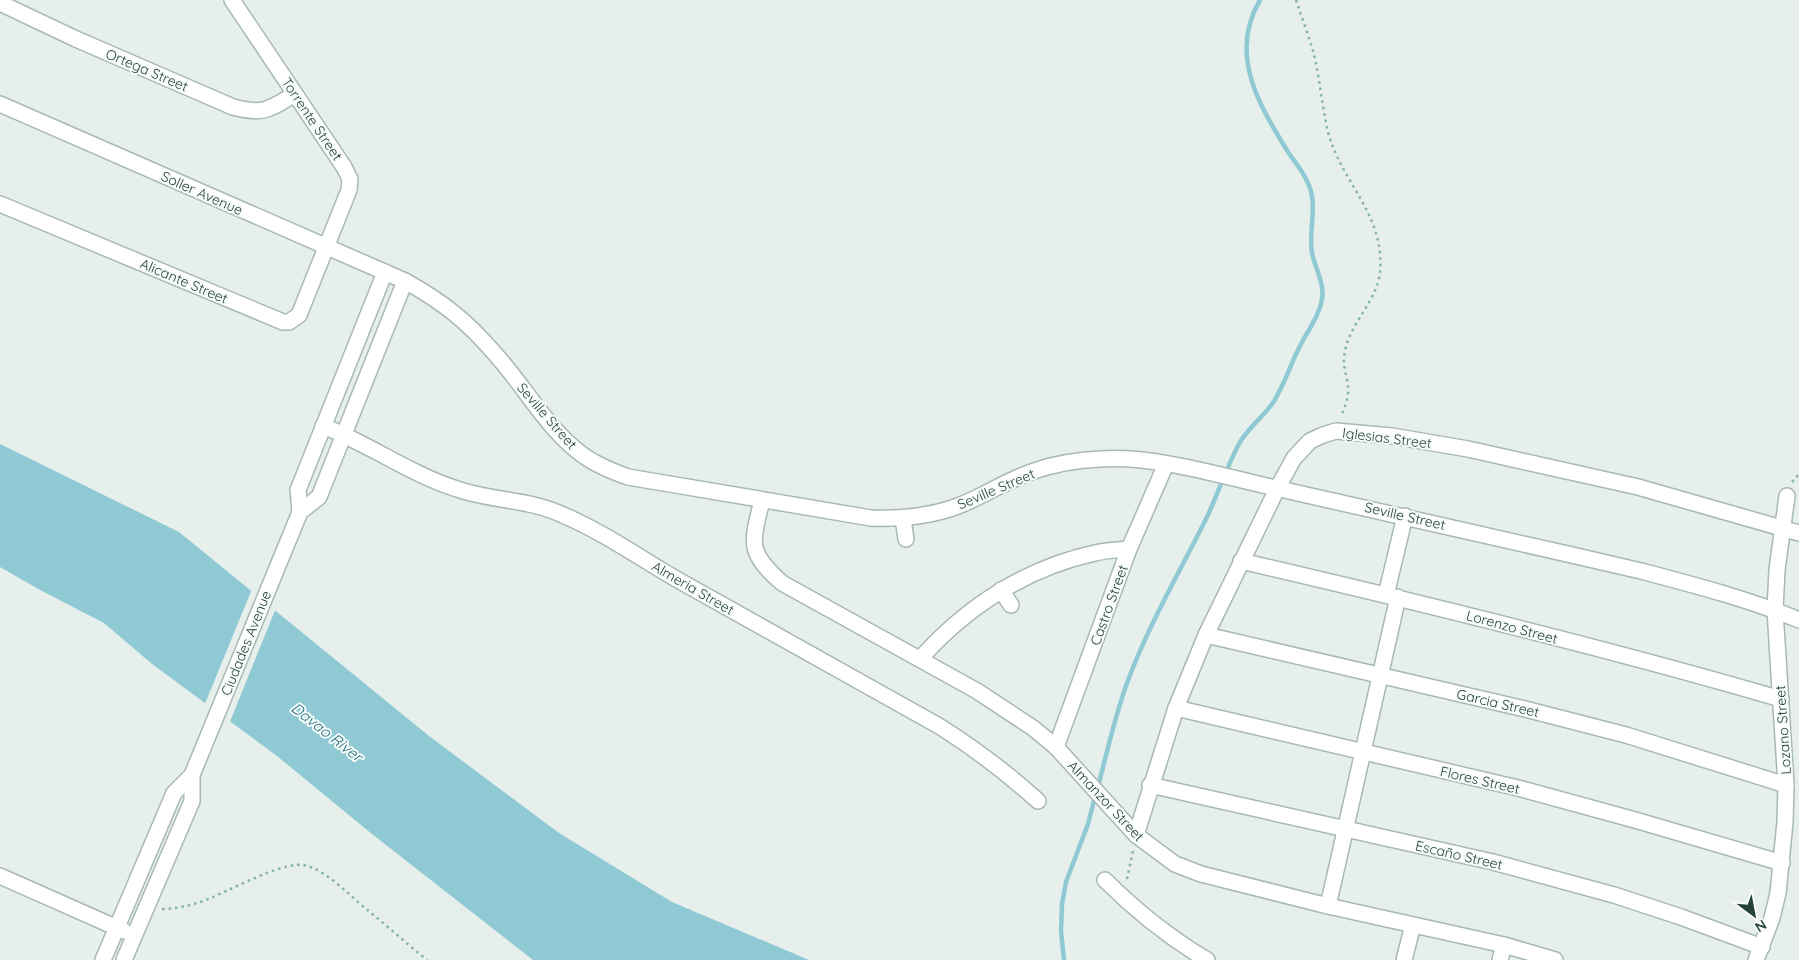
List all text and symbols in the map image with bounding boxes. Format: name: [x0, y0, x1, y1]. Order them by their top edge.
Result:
street label: Ortega Street: [103, 45, 191, 96]
street label: Torrente Street: [278, 74, 347, 164]
street label: Soller Avenue: [158, 167, 246, 219]
street label: Alicante Street: [137, 254, 231, 308]
street label: Seville Street: [513, 379, 581, 453]
street label: Iglesias Street: [1341, 424, 1433, 452]
street label: Seville Street: [955, 465, 1038, 513]
street label: Seville Street: [1363, 498, 1447, 534]
street label: Almeria Street: [649, 557, 738, 619]
street label: Castro Street: [1086, 562, 1132, 648]
street label: Ciudades Avenue: [217, 588, 275, 698]
street label: Lorenzo Street: [1464, 606, 1560, 648]
street label: Lozano Street: [1771, 684, 1795, 775]
street label: Garcia Street: [1455, 685, 1541, 721]
water label: Davao River: [288, 698, 368, 767]
street label: Almanzor Street: [1064, 757, 1148, 845]
street label: Flores Street: [1438, 762, 1522, 798]
street label: Escaño Street: [1414, 836, 1505, 874]
north arrow: [1729, 890, 1779, 940]
text: N: [1752, 916, 1770, 936]

